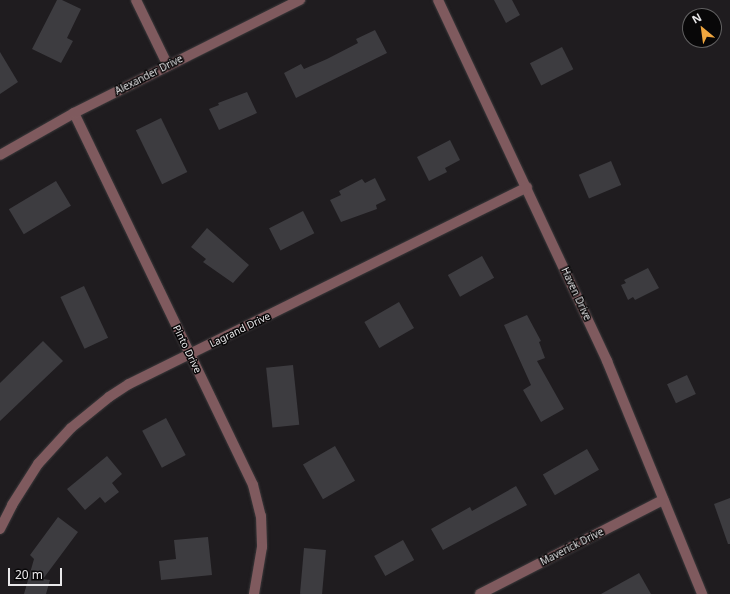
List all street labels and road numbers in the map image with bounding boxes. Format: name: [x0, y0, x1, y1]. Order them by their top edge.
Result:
street label: Alexander Drive: [113, 53, 185, 97]
street label: Haven Drive: [558, 266, 594, 322]
street label: Lagrand Drive: [208, 310, 272, 350]
street label: Pinto Drive: [170, 323, 204, 375]
street label: Maverick Drive: [538, 526, 606, 568]

